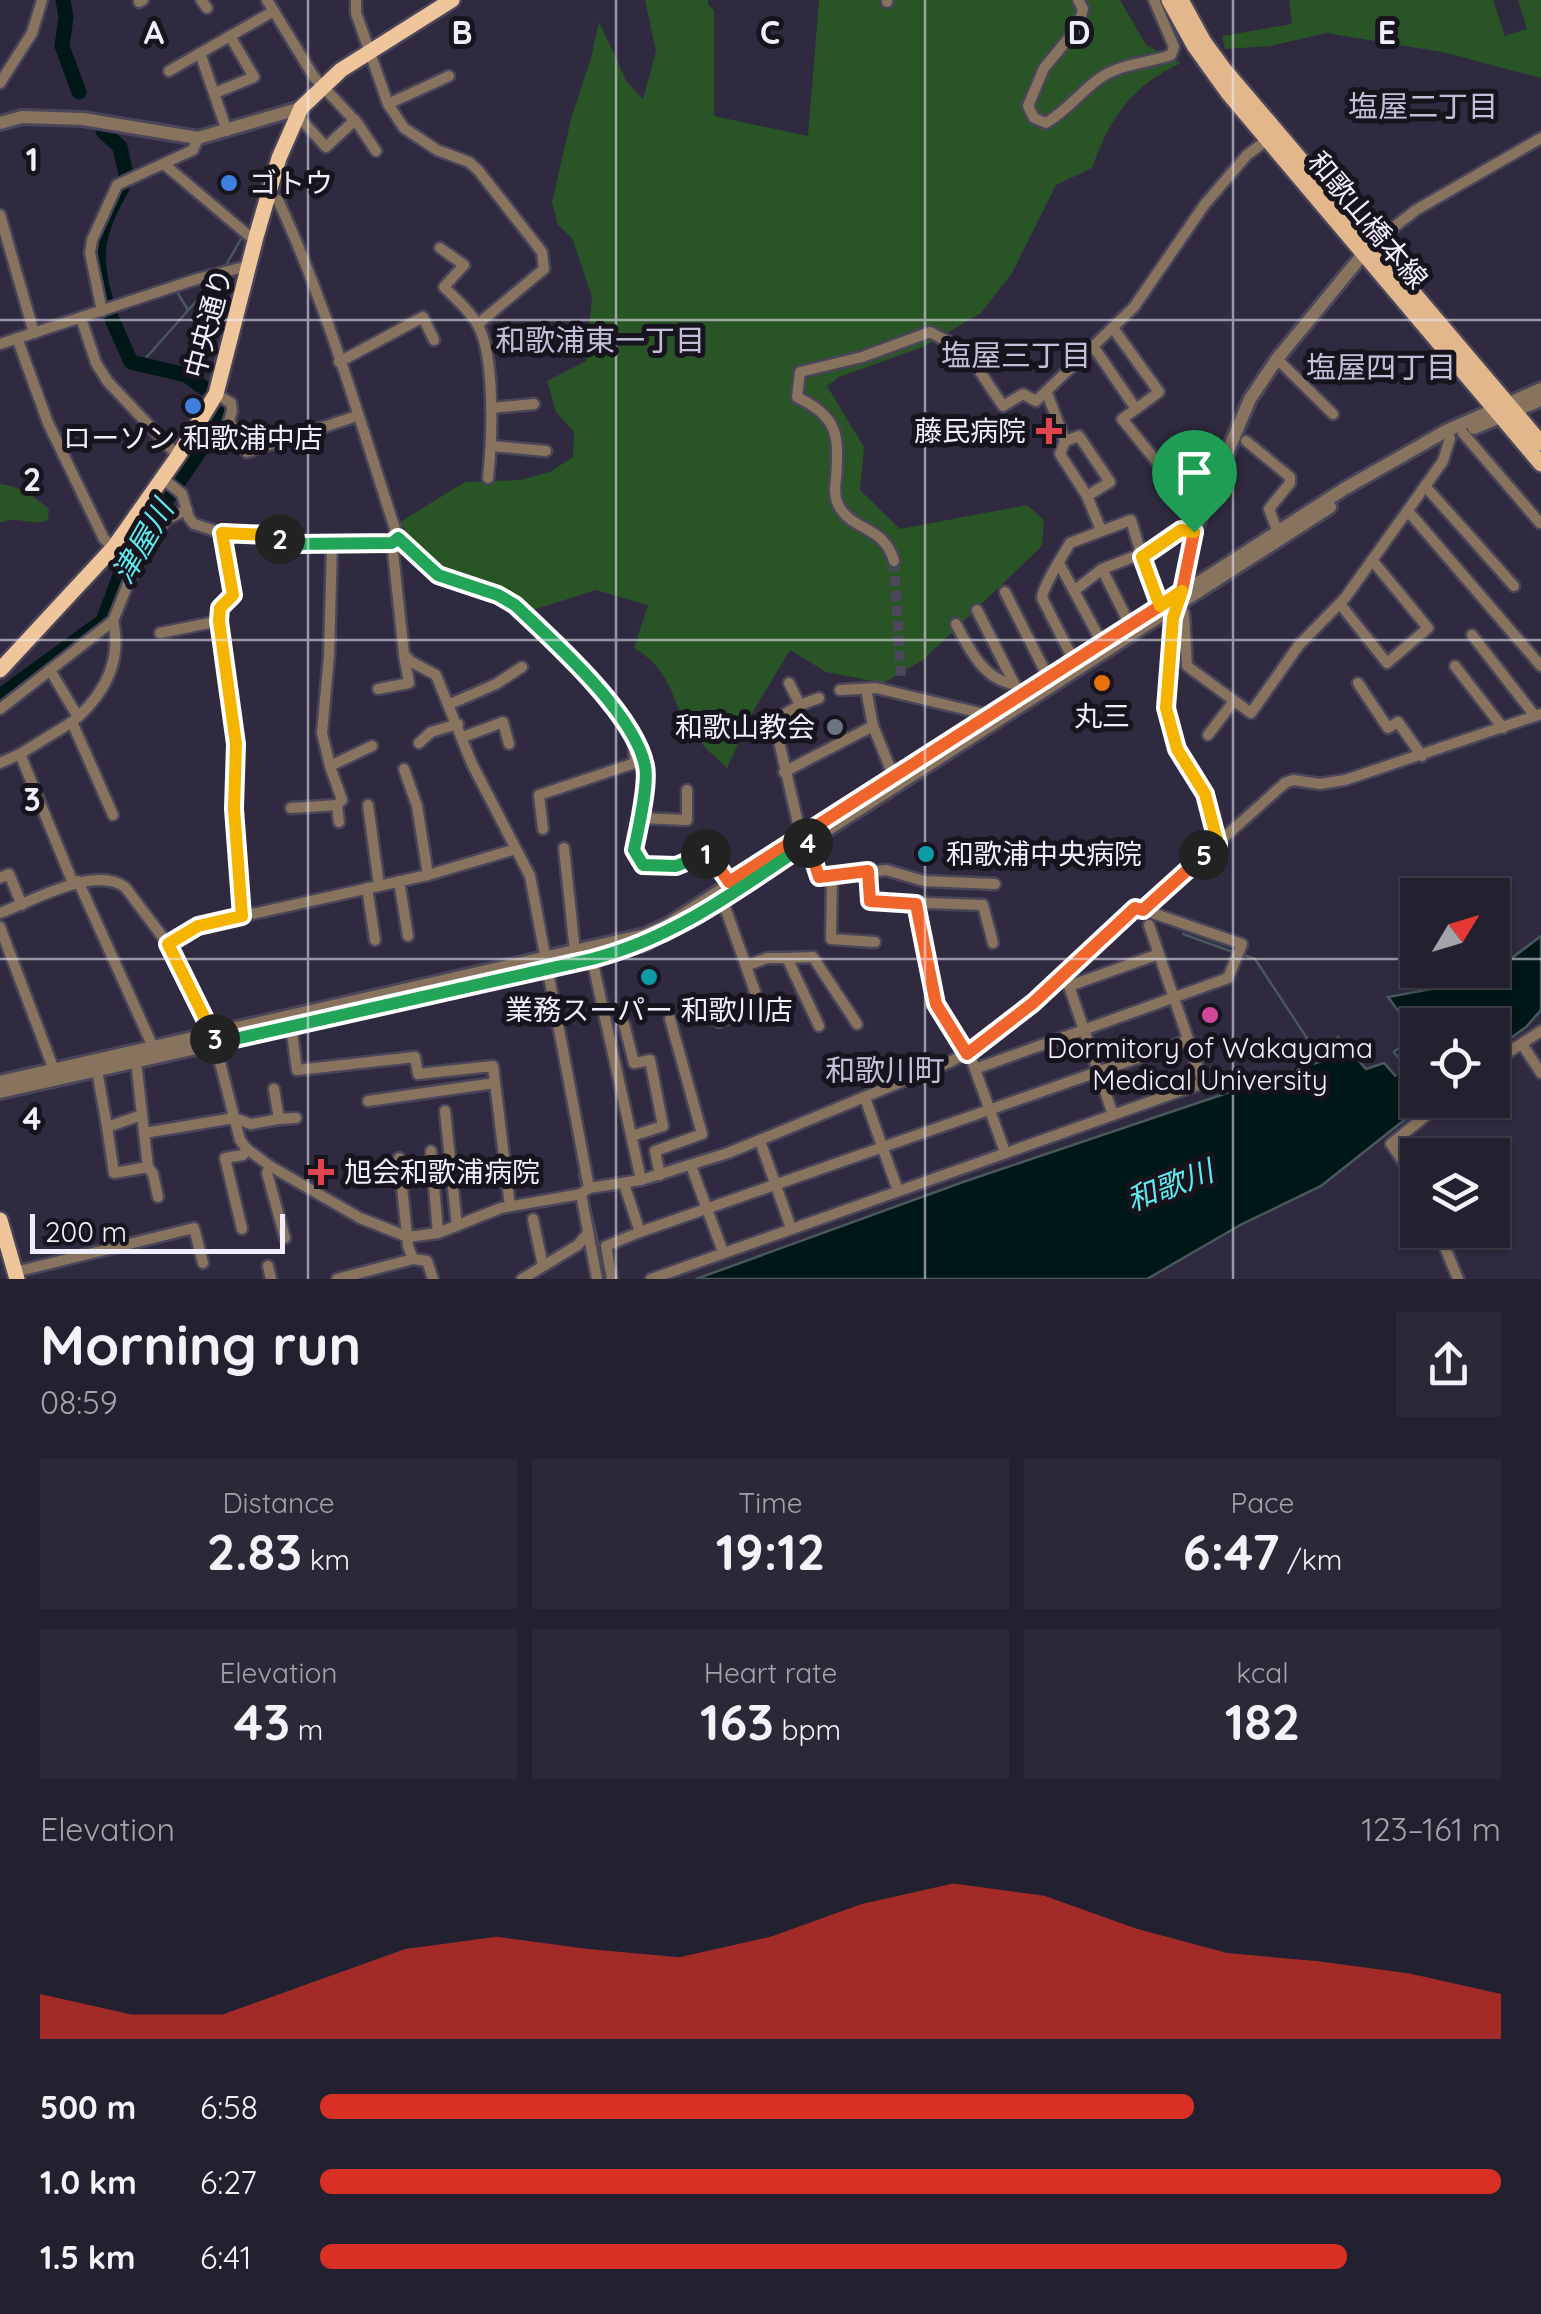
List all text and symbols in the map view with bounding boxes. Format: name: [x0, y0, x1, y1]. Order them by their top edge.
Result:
text: A: [144, 12, 165, 52]
text: B: [452, 12, 472, 52]
text: C: [760, 12, 780, 52]
text: D: [1068, 12, 1090, 52]
text: E: [1378, 12, 1396, 52]
district label: 塩屋二丁目: [1348, 87, 1498, 125]
text: 1: [26, 139, 38, 179]
street label: 和歌山橋本線: [1301, 144, 1436, 295]
place label: ゴトウ: [249, 165, 333, 200]
marker: ゴトウ: [218, 172, 240, 194]
street label: 中央通り: [176, 264, 239, 381]
district label: 和歌浦東一丁目: [495, 321, 705, 359]
district label: 塩屋三丁目: [941, 336, 1091, 374]
district label: 塩屋四丁目: [1306, 348, 1456, 386]
marker: ローソン 和歌浦中店: [182, 395, 204, 417]
place label: 藤民病院: [914, 413, 1026, 448]
marker: 藤民病院: [1036, 418, 1062, 444]
place label: ローソン 和歌浦中店: [63, 420, 323, 455]
pin: [1152, 430, 1237, 533]
icon: arrive: [1167, 445, 1222, 500]
text: 2: [23, 459, 41, 499]
water label: 津屋川: [103, 490, 183, 590]
pin: 2: [255, 514, 305, 564]
text: 2: [272, 521, 288, 556]
marker: 丸三: [1091, 672, 1113, 694]
place label: 丸三: [1074, 698, 1130, 733]
place label: 和歌山教会: [675, 709, 815, 744]
marker: 和歌山教会: [824, 716, 846, 738]
text: 3: [23, 779, 41, 819]
pin: 4: [783, 818, 833, 868]
text: 4: [800, 825, 816, 860]
pin: 1: [681, 829, 731, 879]
pin: 5: [1179, 830, 1229, 880]
text: 1: [701, 836, 711, 871]
place label: 和歌浦中央病院: [946, 836, 1142, 871]
text: 5: [1196, 837, 1212, 872]
marker: 和歌浦中央病院: [915, 843, 937, 865]
north arrow: [1400, 878, 1510, 988]
map controls: [1400, 878, 1510, 1248]
marker: 業務スーパー 和歌川店: [638, 966, 660, 988]
place label: 業務スーパー 和歌川店: [505, 992, 793, 1027]
marker: Dormitory of Wakayama Medical University: [1199, 1004, 1221, 1026]
button: locate: [1400, 1008, 1510, 1118]
pin: 3: [190, 1014, 240, 1064]
text: 3: [207, 1021, 223, 1056]
place label: Dormitory of Wakayama Medical University: [1047, 1030, 1373, 1097]
district label: 和歌川町: [825, 1051, 945, 1089]
text: 4: [23, 1098, 42, 1138]
button: layers: [1400, 1138, 1510, 1248]
water label: 和歌川: [1121, 1150, 1221, 1219]
place label: 旭会和歌浦病院: [344, 1154, 540, 1189]
marker: 旭会和歌浦病院: [308, 1159, 334, 1185]
scale bar: [30, 1209, 285, 1254]
text: 200 m: [45, 1214, 127, 1249]
text: Morning run: [40, 1310, 361, 1379]
button: share: [1396, 1312, 1501, 1417]
text: 08:59: [40, 1382, 118, 1422]
text: Distance: [222, 1485, 335, 1520]
text: Time: [738, 1485, 803, 1520]
text: Pace: [1231, 1485, 1294, 1520]
text: 2.83: [207, 1520, 302, 1583]
text: 19:12: [716, 1520, 825, 1583]
text: 6:47: [1183, 1520, 1279, 1583]
text: km: [302, 1542, 350, 1577]
text: /km: [1279, 1542, 1342, 1577]
text: Elevation: [219, 1655, 338, 1690]
text: Heart rate: [704, 1655, 837, 1690]
text: kcal: [1236, 1655, 1289, 1690]
text: 43: [234, 1690, 290, 1753]
text: 163: [700, 1690, 774, 1753]
text: 182: [1225, 1690, 1300, 1753]
text: m: [290, 1712, 323, 1747]
text: bpm: [774, 1712, 841, 1747]
text: Elevation: [40, 1809, 175, 1849]
text: 123–161 m: [1361, 1809, 1501, 1849]
text: 500 m: [40, 2087, 136, 2127]
text: 6:58: [200, 2087, 258, 2127]
text: 1.0 km: [40, 2162, 137, 2202]
text: 6:27: [200, 2162, 257, 2202]
text: 1.5 km: [40, 2237, 136, 2277]
text: 6:41: [200, 2237, 252, 2277]

